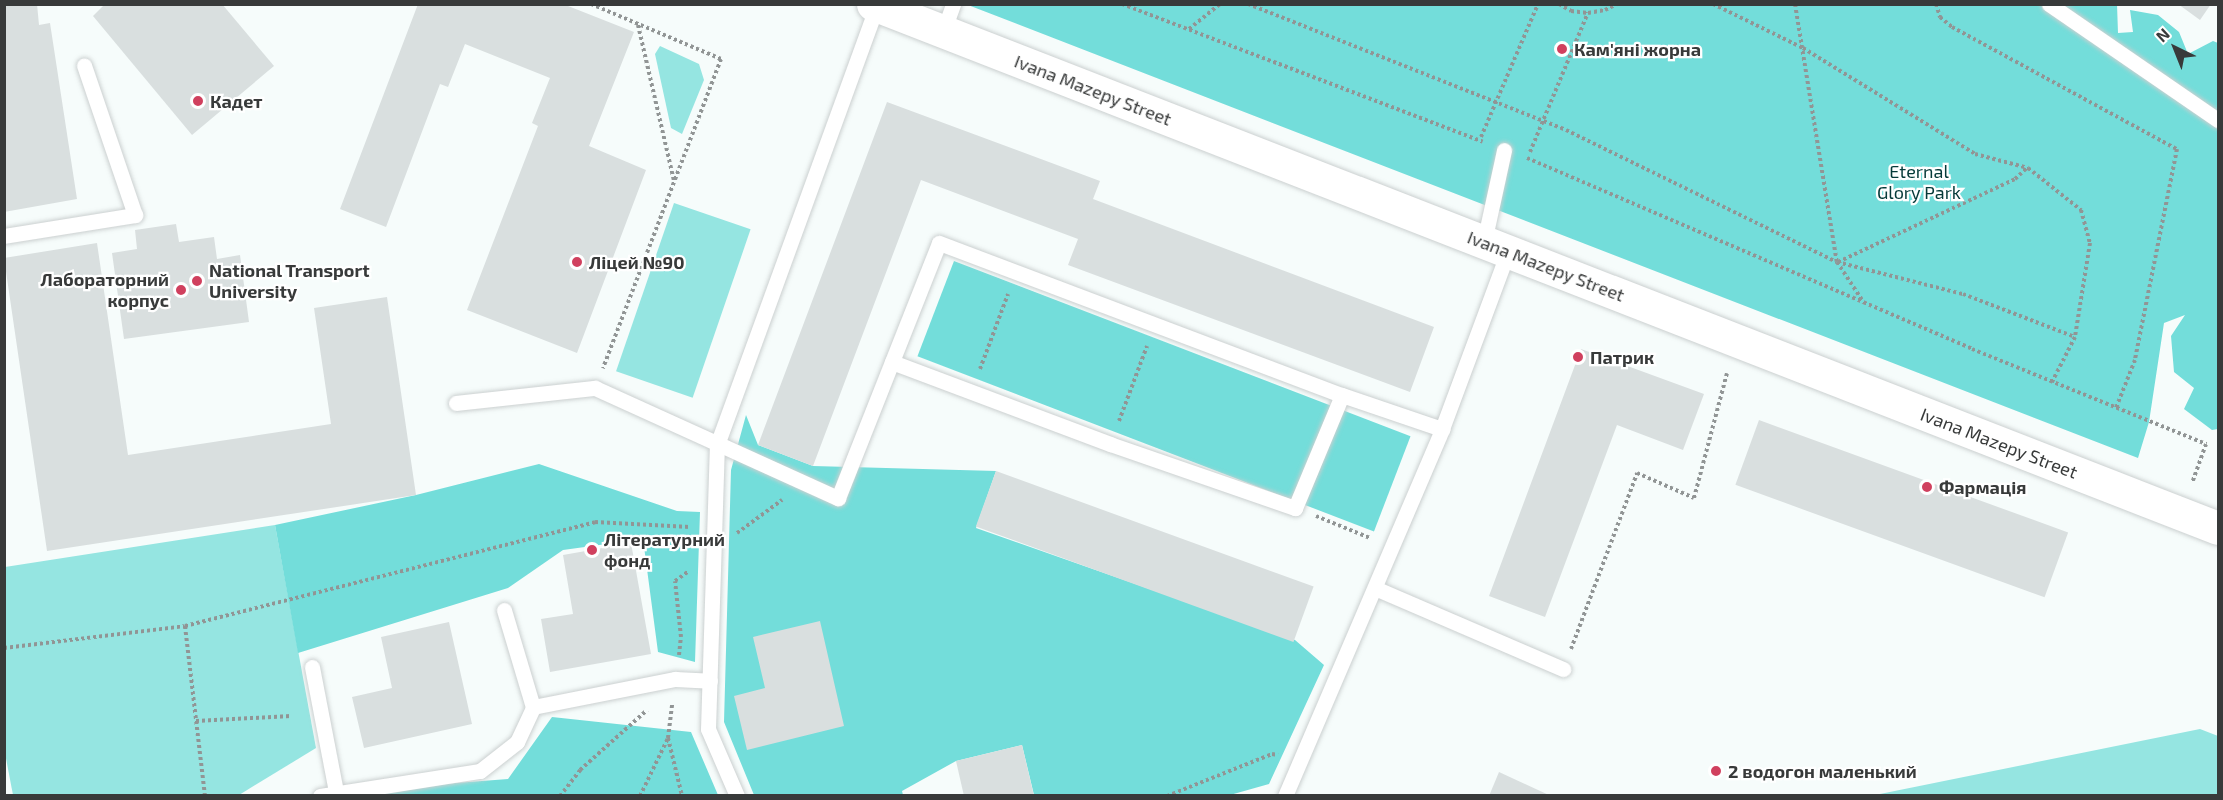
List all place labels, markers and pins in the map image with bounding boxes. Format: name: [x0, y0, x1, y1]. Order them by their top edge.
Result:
place label: Кам'яні жорна: [1574, 38, 1701, 60]
marker: Кам'яні жорна: [1555, 42, 1569, 56]
place label: Кадет: [210, 90, 262, 112]
marker: Кадет: [191, 94, 205, 108]
place label: Ліцей №90: [589, 251, 685, 273]
marker: Ліцей №90: [570, 255, 584, 269]
place label: National Transport University: [209, 260, 370, 302]
place label: Лабораторний корпус: [40, 269, 169, 312]
marker: National Transport University: [190, 274, 204, 288]
marker: Лабораторний корпус: [174, 283, 188, 297]
place label: Патрик: [1590, 346, 1654, 368]
marker: Патрик: [1571, 350, 1585, 364]
place label: Фармація: [1939, 476, 2026, 498]
marker: Фармація: [1920, 480, 1934, 494]
place label: Літературний фонд: [604, 529, 725, 572]
marker: Літературний фонд: [585, 543, 599, 557]
place label: 2 водогон маленький: [1728, 760, 1917, 782]
marker: 2 водогон маленький: [1709, 764, 1723, 778]

